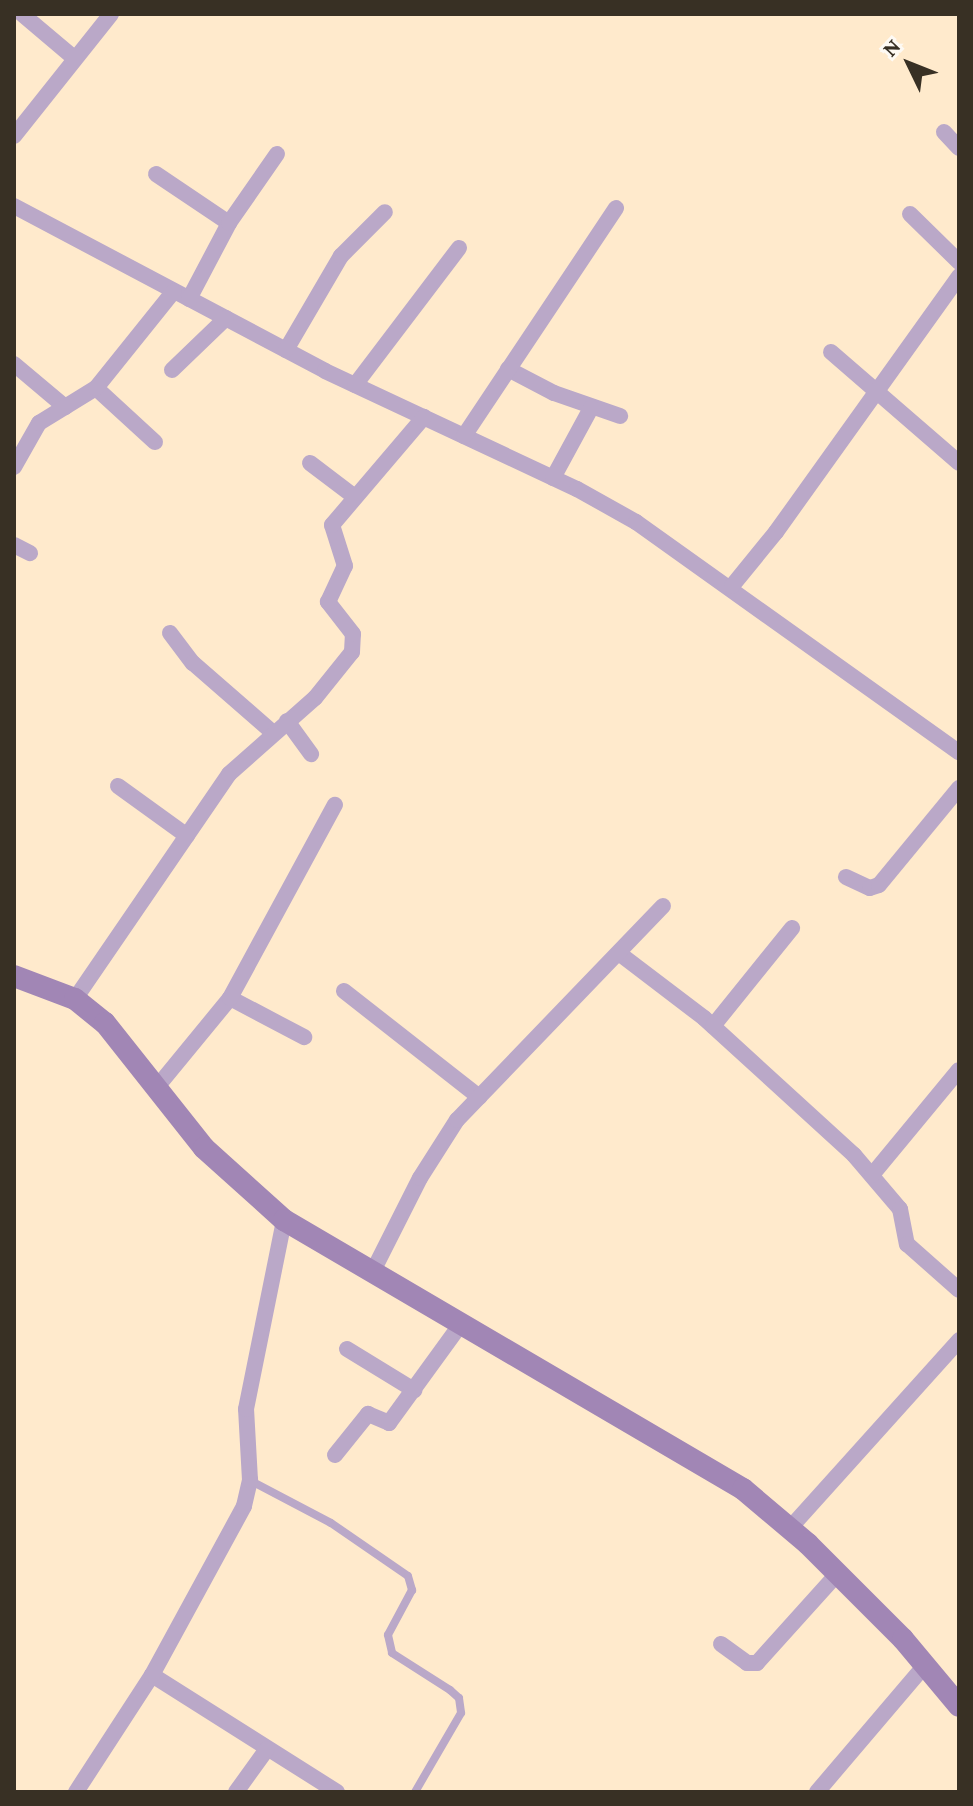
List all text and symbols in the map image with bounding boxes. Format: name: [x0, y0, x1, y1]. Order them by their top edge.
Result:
north arrow: [869, 24, 949, 104]
text: N: [877, 33, 905, 61]

